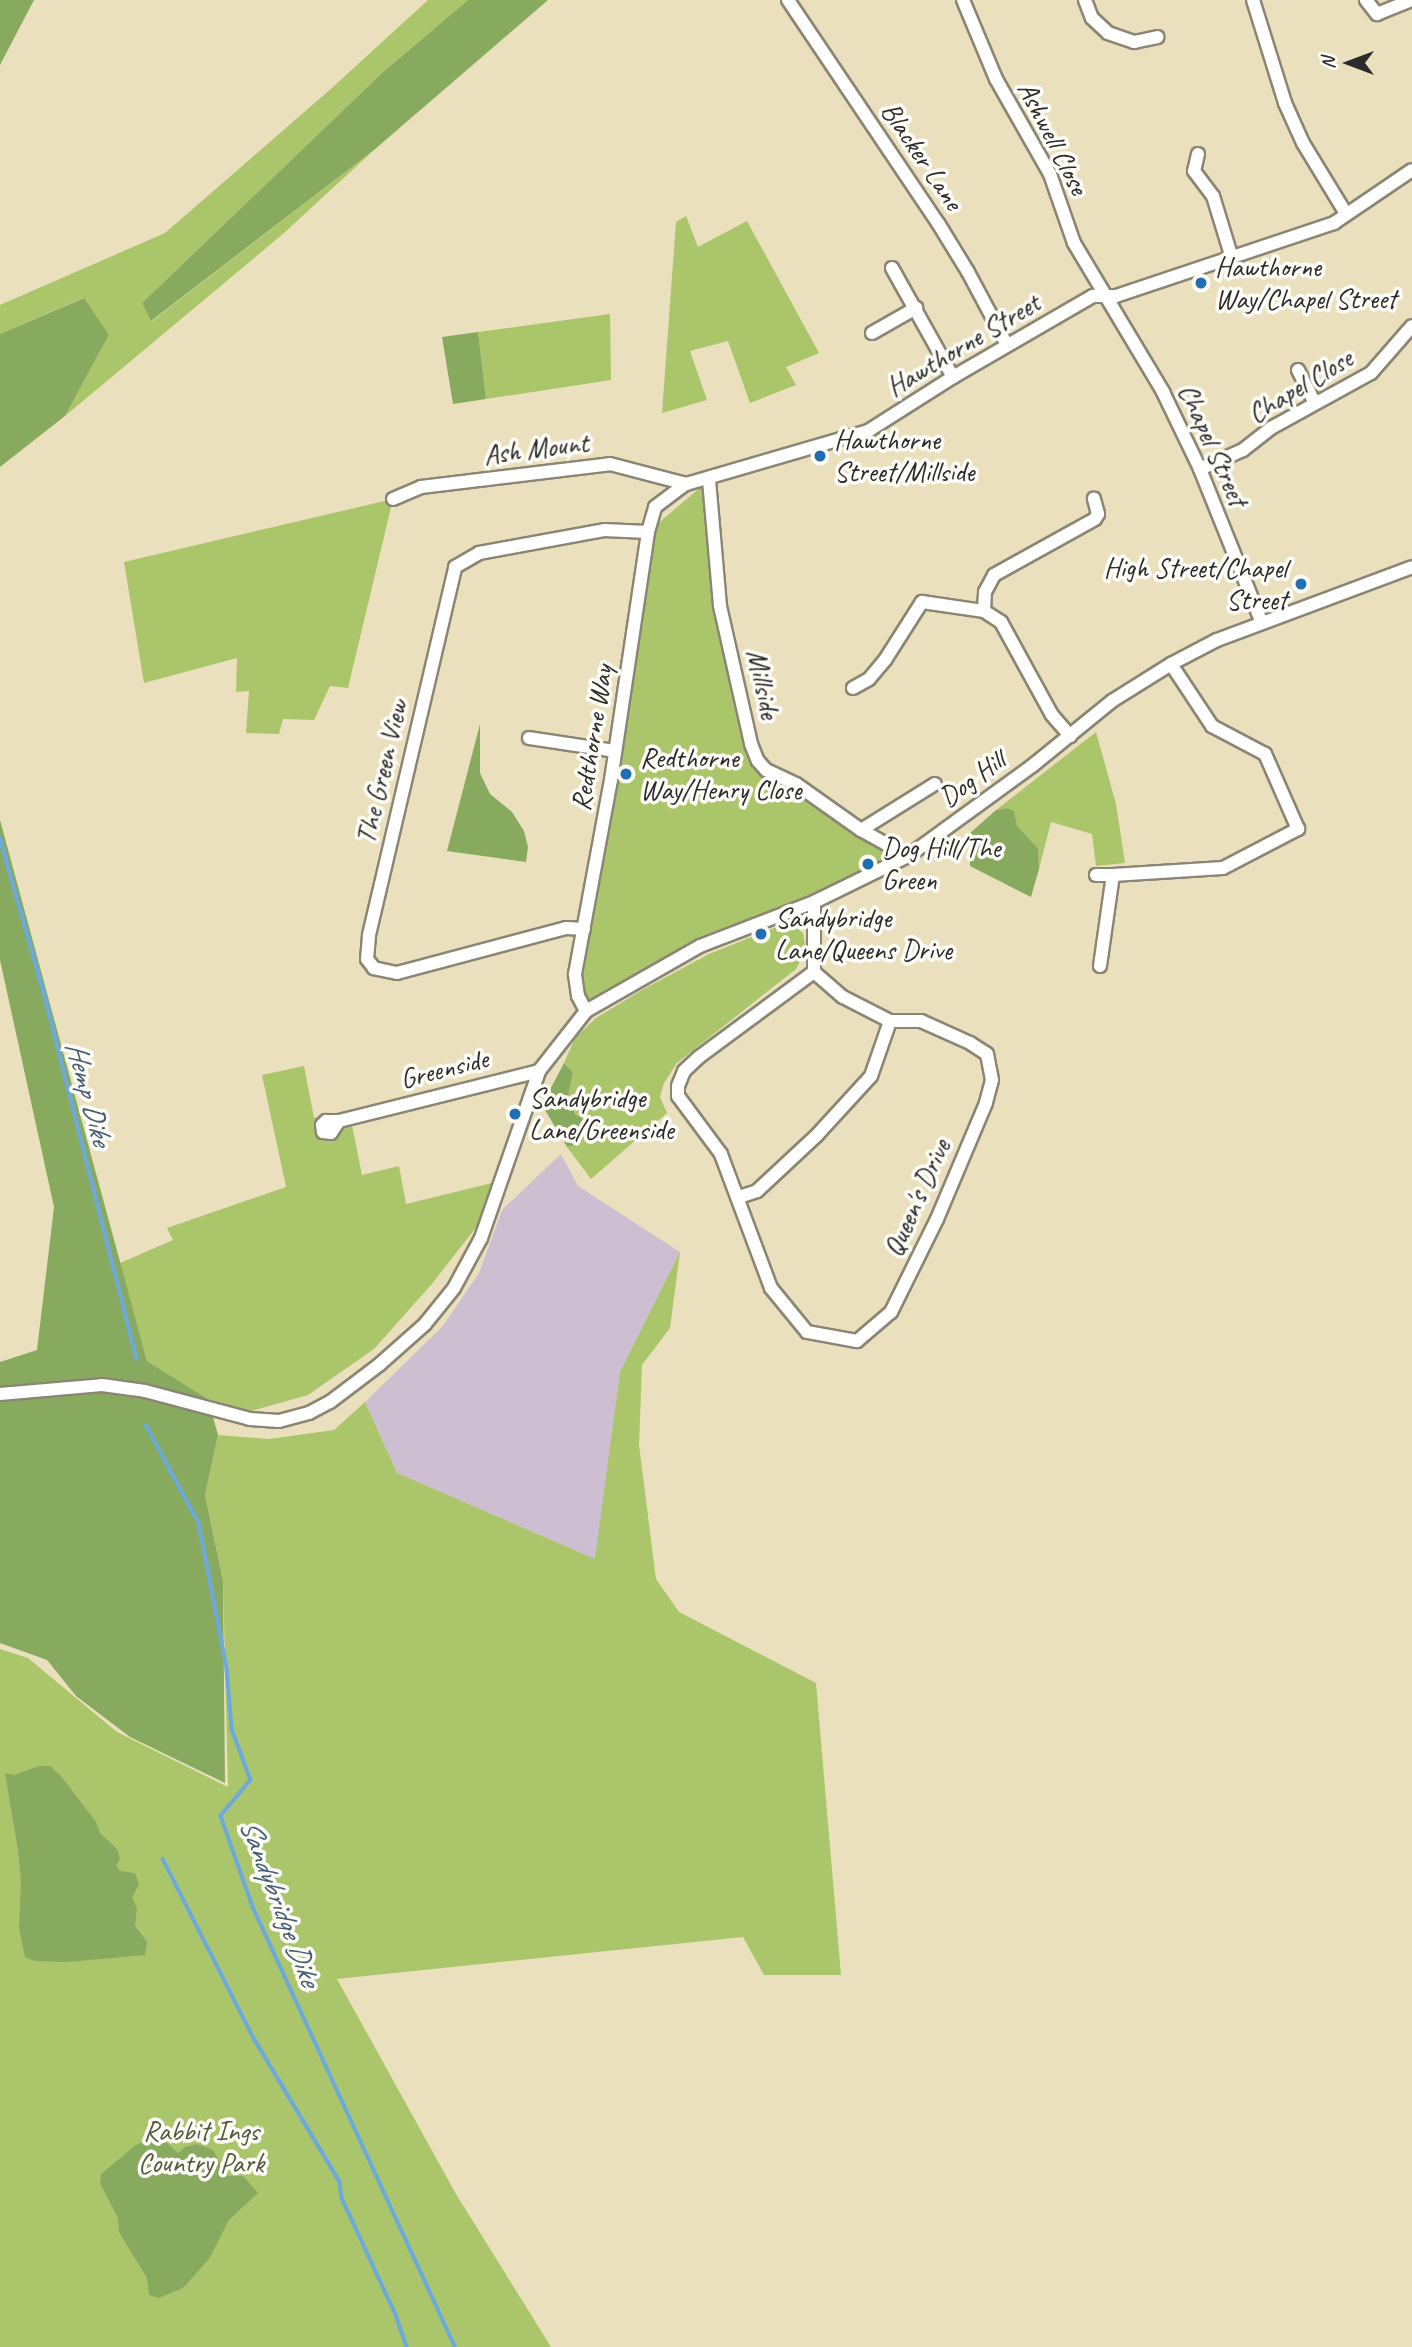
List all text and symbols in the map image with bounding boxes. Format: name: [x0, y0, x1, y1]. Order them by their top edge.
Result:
north arrow: [1314, 28, 1384, 98]
text: N: [1316, 57, 1340, 69]
street label: Ashwell Close: [1010, 76, 1096, 200]
street label: Blacker Lane: [873, 95, 971, 217]
place label: Hawthorne Way/Chapel Street: [1215, 250, 1396, 316]
marker: Hawthorne Way/Chapel Street: [1193, 275, 1209, 291]
street label: Hawthorne Street: [880, 286, 1046, 404]
street label: Chapel Close: [1242, 342, 1358, 430]
street label: Chapel Street: [1171, 379, 1255, 511]
place label: Hawthorne Street/Millside: [834, 423, 974, 489]
street label: Ash Mount: [482, 426, 590, 472]
marker: Hawthorne Street/Millside: [812, 448, 828, 464]
place label: High Street/Chapel Street: [1103, 551, 1287, 617]
marker: High Street/Chapel Street: [1293, 576, 1309, 592]
street label: Millside: [739, 646, 787, 722]
street label: Redthorne Way: [564, 663, 620, 813]
street label: The Green View: [349, 697, 415, 847]
place label: Redthorne Way/Henry Close: [640, 741, 801, 807]
street label: Dog Hill: [932, 744, 1012, 814]
marker: Redthorne Way/Henry Close: [618, 766, 634, 782]
place label: Dog Hill/The Green: [882, 831, 1001, 897]
marker: Dog Hill/The Green: [860, 856, 876, 872]
place label: Sandybridge Lane/Queens Drive: [775, 901, 952, 967]
marker: Sandybridge Lane/Queens Drive: [753, 926, 769, 942]
water label: Hemp Dike: [58, 1037, 120, 1149]
street label: Greenside: [397, 1042, 491, 1096]
place label: Sandybridge Lane/Greenside: [529, 1081, 674, 1147]
marker: Sandybridge Lane/Greenside: [507, 1106, 523, 1122]
street label: Queen's Drive: [876, 1134, 958, 1262]
water label: Sandybridge Dike: [232, 1813, 328, 1991]
park label: Rabbit Ings Country Park: [138, 2114, 264, 2180]

